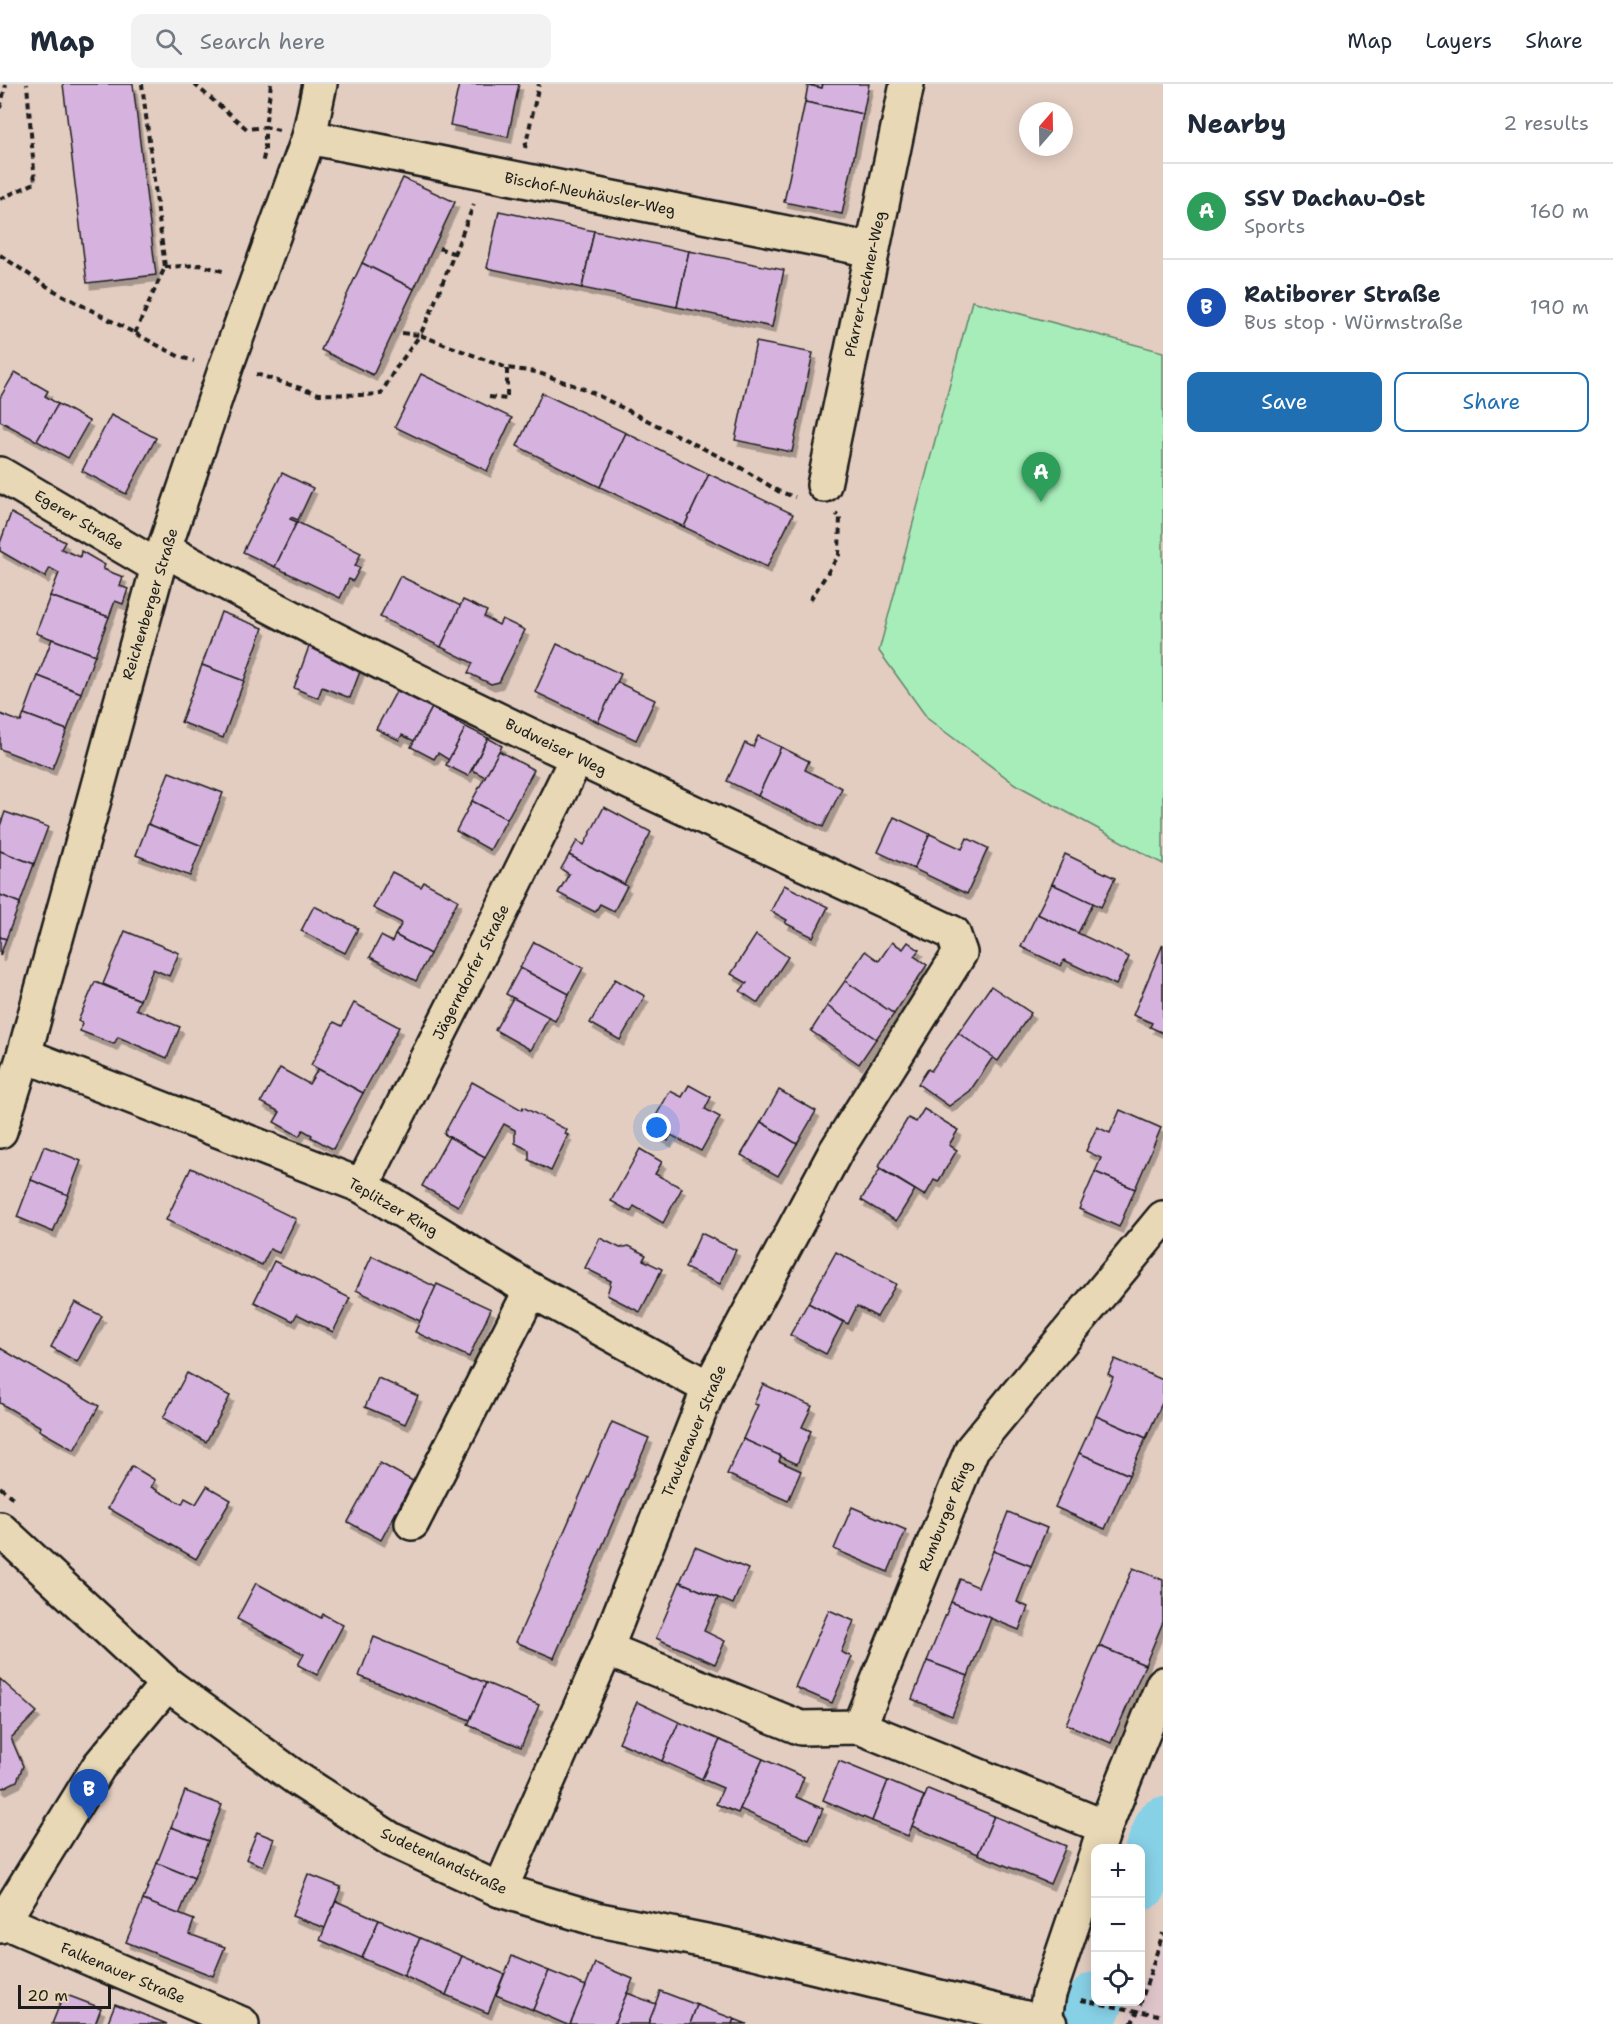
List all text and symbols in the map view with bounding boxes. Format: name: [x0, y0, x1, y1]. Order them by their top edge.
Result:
search box: [131, 14, 551, 68]
text: Map: [30, 22, 95, 60]
icon: search: [152, 25, 185, 58]
text: Search here: [200, 27, 325, 56]
text: Map: [1347, 27, 1392, 55]
text: Layers: [1425, 27, 1492, 55]
text: Share: [1525, 27, 1583, 55]
north arrow: [1019, 102, 1073, 156]
text: Nearby: [1187, 106, 1286, 141]
text: 2 results: [1503, 110, 1589, 136]
street label: Bischof-Neuhäusler-Weg: [503, 168, 677, 220]
text: SSV Dachau-Ost: [1244, 184, 1425, 213]
text: A: [1199, 198, 1214, 224]
text: 160 m: [1530, 198, 1589, 224]
street label: Pfarrer-Lechner-Weg: [840, 209, 890, 359]
text: Sports: [1244, 213, 1305, 239]
text: Ratiborer Straße: [1244, 280, 1441, 309]
text: B: [1200, 294, 1213, 320]
text: 190 m: [1530, 294, 1589, 320]
text: Bus stop · Würmstraße: [1244, 309, 1463, 335]
button: Save: [1187, 372, 1382, 432]
button: Share: [1394, 372, 1589, 432]
pin: A: [1022, 452, 1060, 502]
street label: Egerer Straße: [31, 485, 127, 555]
street label: Reichenberger Straße: [117, 526, 183, 682]
street label: Budweiser Weg: [502, 714, 610, 780]
street label: Jägerndorfer Straße: [428, 901, 514, 1043]
your location: [642, 1113, 671, 1142]
street label: Teplitzer Ring: [344, 1173, 442, 1241]
street label: Trautenauer Straße: [657, 1362, 731, 1500]
street label: Rumburger Ring: [914, 1458, 976, 1574]
pin: B: [70, 1770, 109, 1819]
street label: Sudetenlandstraße: [377, 1823, 511, 1899]
map controls: [1091, 1844, 1145, 2006]
button: +: [1091, 1844, 1145, 1898]
button: −: [1091, 1898, 1145, 1952]
street label: Falkenauer Straße: [58, 1938, 188, 2008]
button: locate: [1091, 1952, 1145, 2006]
scale bar: [18, 1982, 111, 2010]
text: 20 m: [27, 1985, 68, 2006]

